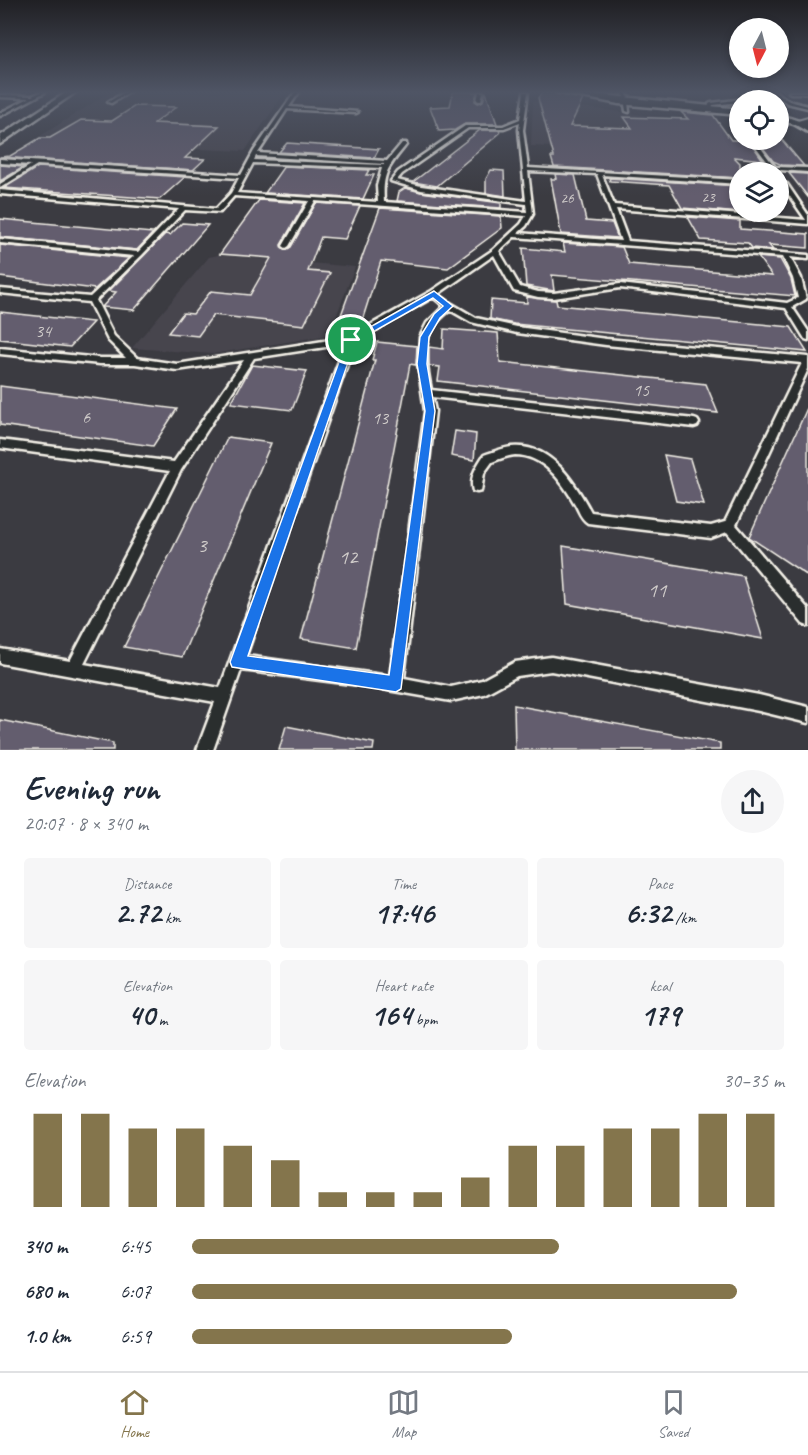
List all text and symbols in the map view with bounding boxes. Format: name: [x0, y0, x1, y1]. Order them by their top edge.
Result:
north arrow: [729, 18, 789, 78]
map controls: [729, 18, 789, 222]
button: locate: [729, 90, 789, 150]
button: layers: [729, 162, 789, 222]
house number: 23: [701, 188, 716, 207]
house number: 26: [560, 189, 575, 208]
pin: [325, 314, 376, 365]
house number: 34: [35, 320, 53, 342]
icon: arrive: [334, 323, 367, 356]
house number: 15: [633, 379, 650, 401]
house number: 6: [82, 406, 91, 428]
house number: 13: [372, 407, 390, 429]
house number: 3: [197, 532, 208, 558]
house number: 12: [339, 544, 359, 570]
house number: 11: [648, 577, 668, 603]
text: Evening run: [24, 767, 159, 809]
button: share: [721, 770, 784, 833]
text: 20:07 · 8 × 340 m: [24, 811, 148, 836]
text: Distance: [124, 874, 172, 894]
text: Time: [392, 874, 416, 894]
text: Pace: [648, 874, 673, 894]
text: 2.72: [115, 894, 161, 932]
text: 17:46: [374, 894, 434, 932]
text: 6:32: [624, 894, 671, 932]
text: km: [161, 908, 181, 928]
text: /km: [671, 908, 696, 928]
text: Elevation: [123, 976, 172, 996]
text: Heart rate: [375, 976, 433, 996]
text: kcal: [650, 976, 671, 996]
text: 40: [128, 996, 155, 1034]
text: 164: [371, 996, 412, 1034]
text: 179: [640, 996, 680, 1034]
text: m: [155, 1010, 168, 1030]
text: bpm: [412, 1010, 437, 1030]
text: Elevation: [24, 1068, 86, 1093]
text: 30–35 m: [723, 1068, 784, 1093]
text: 340 m: [24, 1234, 67, 1259]
text: 6:45: [120, 1234, 151, 1259]
text: 680 m: [24, 1279, 68, 1304]
text: 6:07: [120, 1279, 151, 1304]
text: 1.0 km: [24, 1324, 71, 1349]
text: 6:59: [120, 1324, 151, 1349]
tab: Home: [118, 1386, 151, 1442]
tab: Map: [387, 1386, 420, 1442]
tab: Saved: [657, 1386, 690, 1442]

